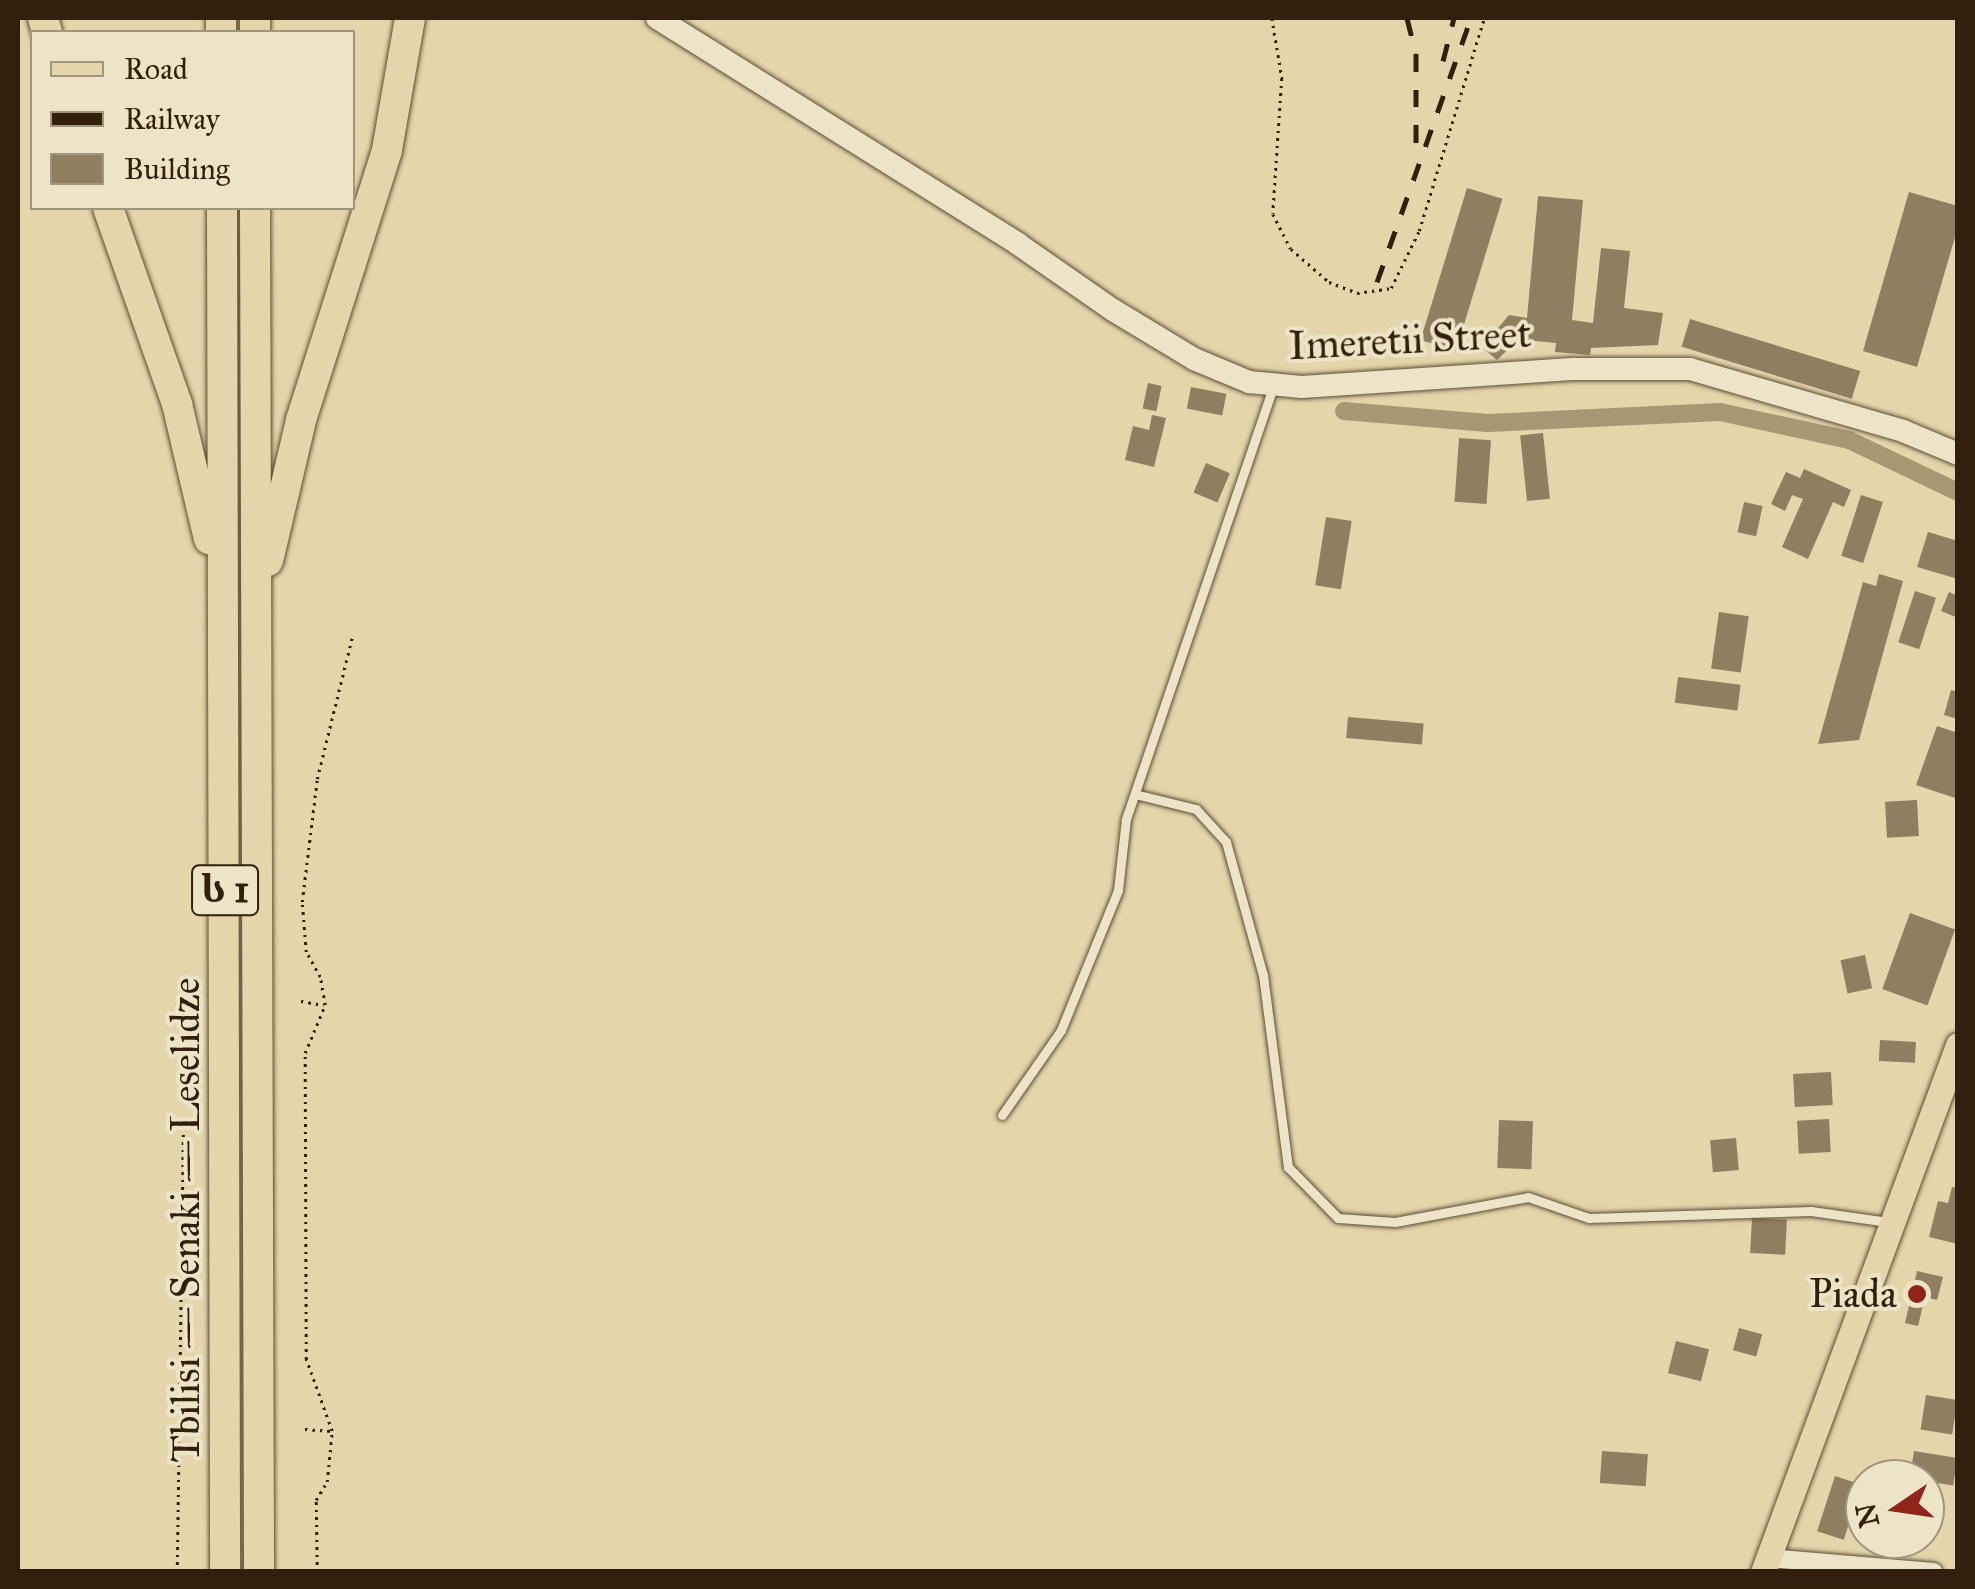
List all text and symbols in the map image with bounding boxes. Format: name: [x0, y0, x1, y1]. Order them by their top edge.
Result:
legend: [30, 30, 355, 210]
text: Road: [124, 51, 188, 87]
text: Railway: [124, 101, 220, 137]
text: Building: [124, 151, 230, 187]
street label: Imeretii Street: [1288, 310, 1532, 370]
road number: ს 1: [190, 857, 260, 923]
street label: Tbilisi — Senaki — Leselidze: [162, 978, 210, 1462]
place label: Piada: [1809, 1270, 1897, 1318]
marker: Piada: [1906, 1283, 1928, 1305]
north arrow: [1845, 1459, 1945, 1559]
text: N: [1848, 1500, 1887, 1531]

